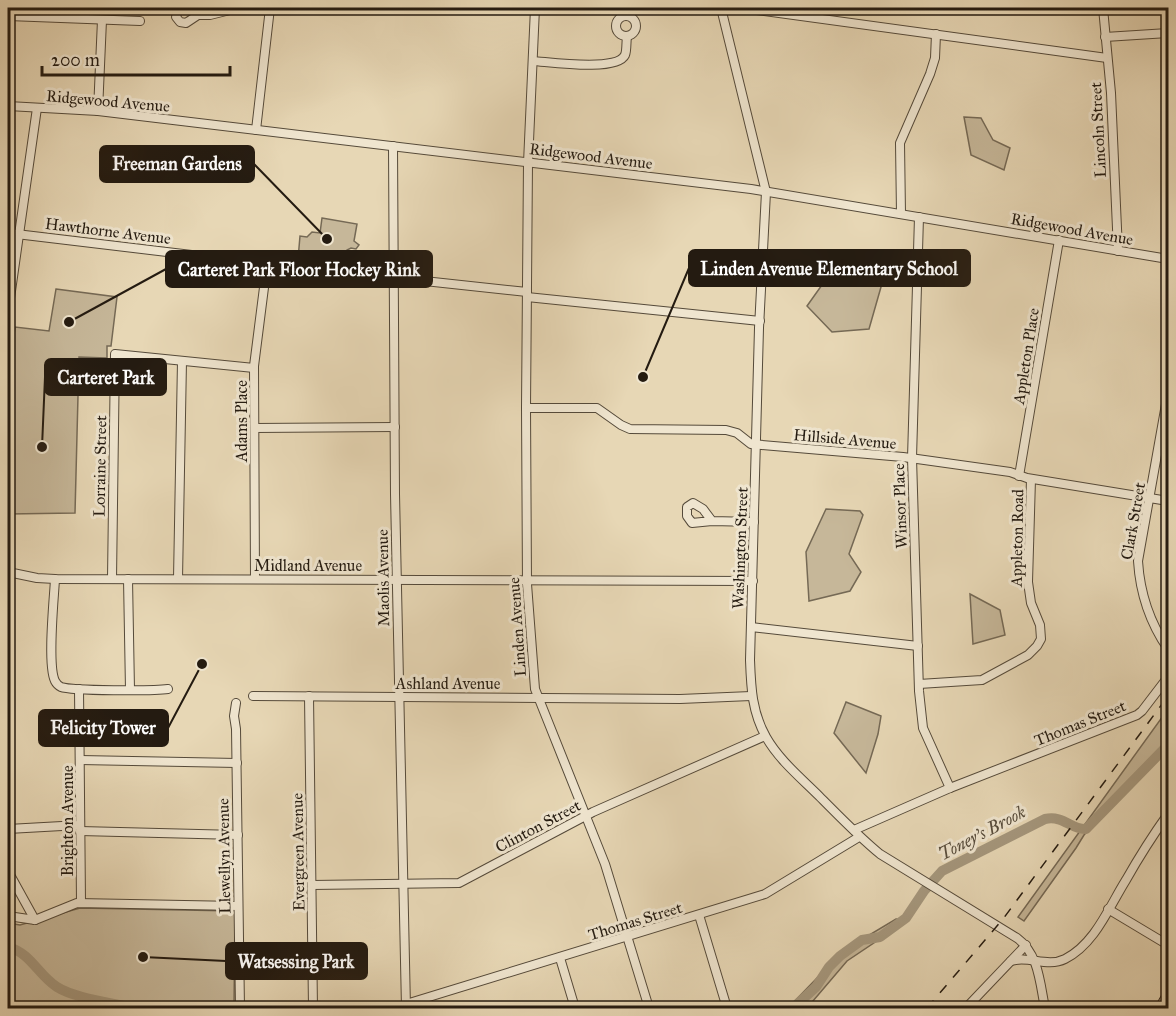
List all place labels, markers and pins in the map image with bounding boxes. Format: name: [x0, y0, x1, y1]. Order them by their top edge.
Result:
callout: Freeman Gardens: [100, 146, 254, 182]
callout: Linden Avenue Elementary School: [689, 250, 970, 286]
callout: Carteret Park Floor Hockey Rink: [166, 251, 432, 287]
callout: Carteret Park: [45, 359, 166, 395]
callout: Felicity Tower: [39, 710, 168, 746]
callout: Watsessing Park: [226, 943, 367, 979]

